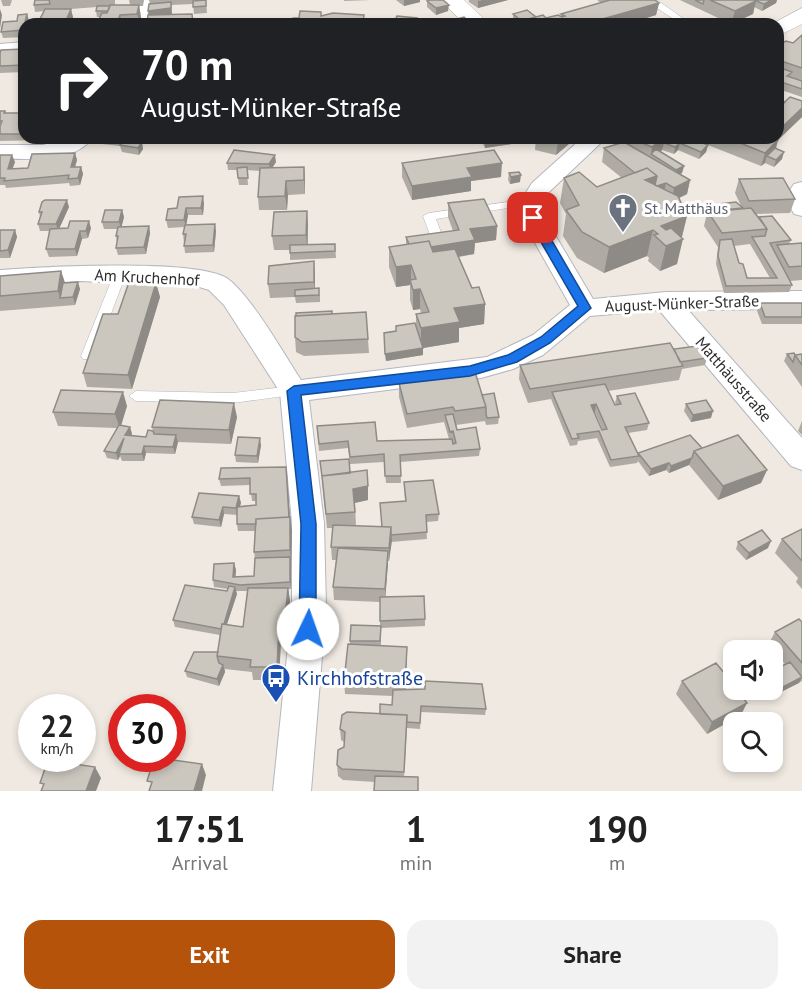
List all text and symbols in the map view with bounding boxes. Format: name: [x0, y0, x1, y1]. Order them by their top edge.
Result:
text: 70 m: [141, 37, 233, 92]
icon: right: [42, 42, 120, 120]
text: August-Münker-Straße: [141, 90, 401, 124]
pin: [507, 192, 558, 243]
church icon: St. Matthäus: [607, 192, 639, 234]
place label: St. Matthäus: [644, 198, 728, 218]
icon: arrive: [516, 201, 549, 234]
street label: Am Kruchenhof: [94, 264, 201, 290]
street label: August-Münker-Straße: [605, 290, 759, 316]
street label: Matthäusstraße: [691, 332, 777, 426]
position arrow: [276, 597, 340, 661]
map controls: [723, 640, 783, 772]
button: sound: [723, 640, 783, 700]
bus stop icon: Kirchhofstraße: [260, 662, 292, 704]
place label: Kirchhofstraße: [297, 665, 423, 691]
speed limit sign: 30: [108, 694, 186, 772]
text: 22: [40, 706, 74, 745]
button: search: [723, 712, 783, 772]
text: km/h: [41, 739, 73, 758]
text: 17:51: [154, 805, 246, 852]
text: 1: [406, 805, 426, 852]
text: 190: [587, 805, 648, 852]
text: Arrival: [172, 850, 228, 876]
text: min: [400, 850, 432, 876]
text: m: [609, 850, 625, 876]
button: Exit: [24, 920, 395, 989]
button: Share: [407, 920, 778, 989]

